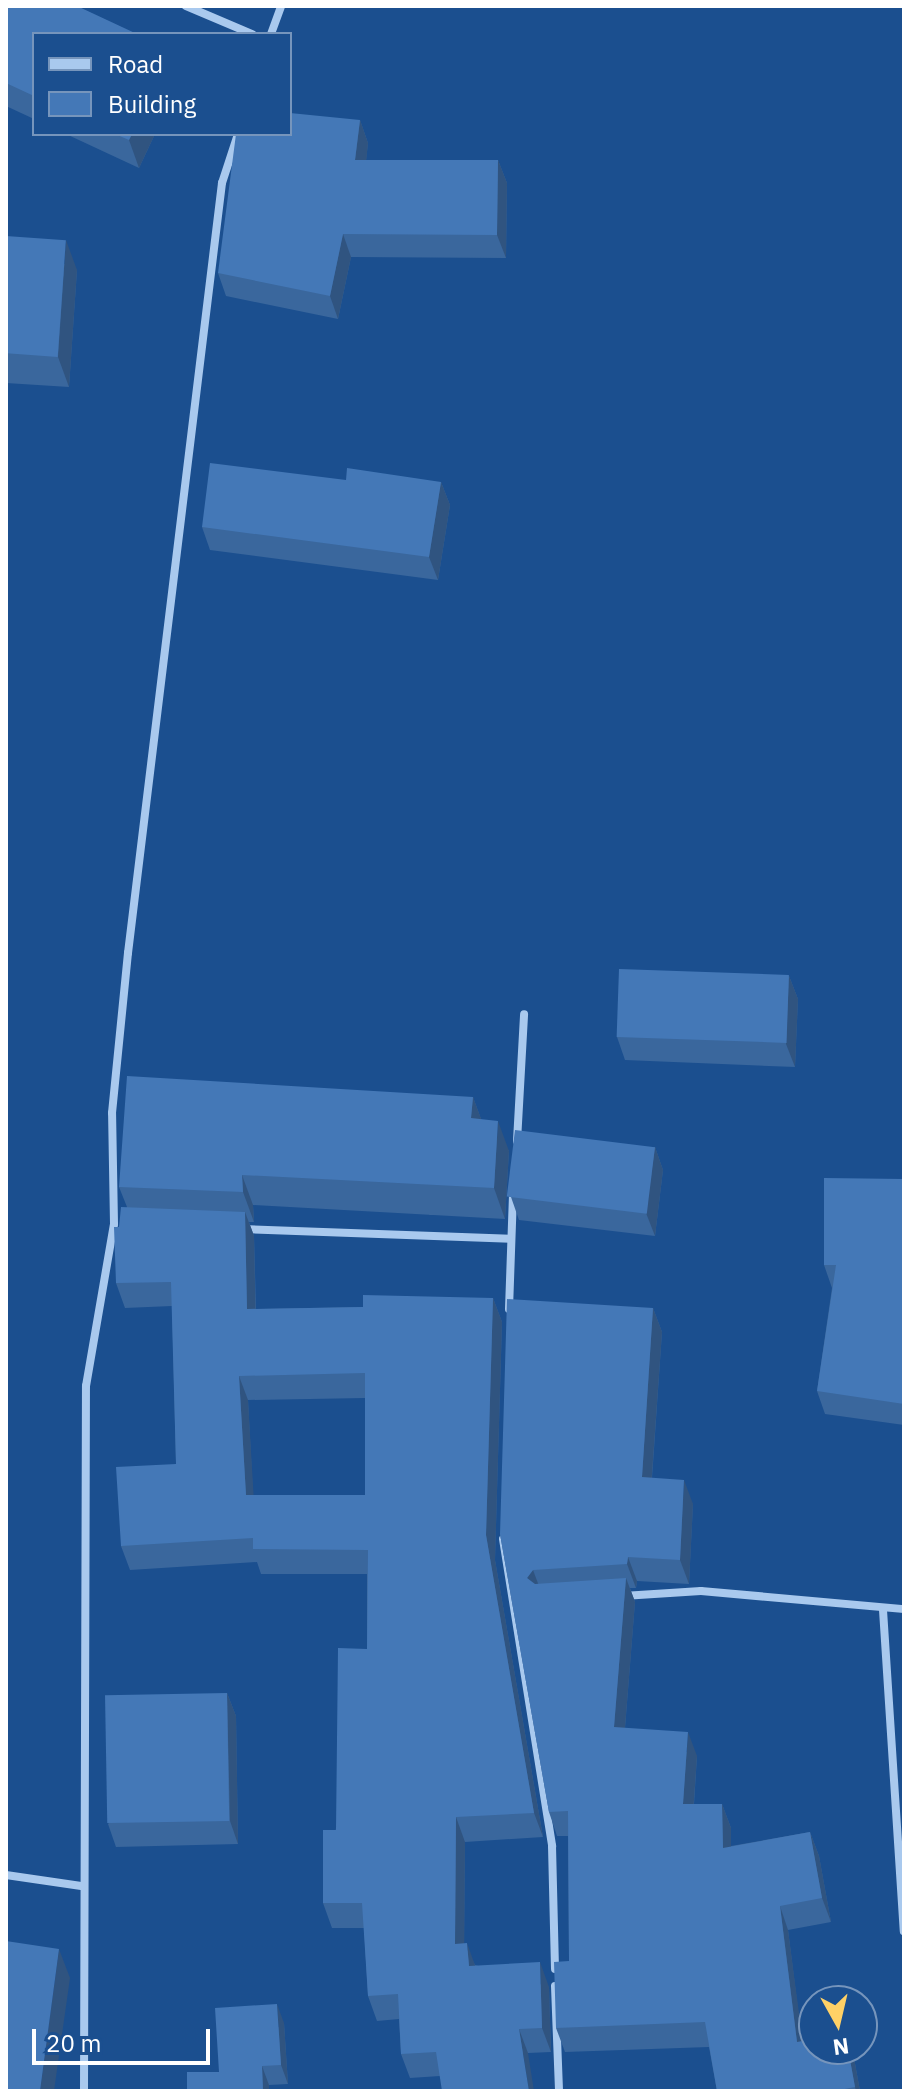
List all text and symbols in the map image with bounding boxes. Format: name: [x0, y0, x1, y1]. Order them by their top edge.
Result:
legend: [32, 32, 292, 136]
text: Road: [108, 48, 163, 80]
text: Building: [108, 88, 196, 120]
north arrow: [798, 1985, 878, 2065]
scale bar: [36, 2013, 214, 2063]
text: 20 m: [46, 2027, 101, 2059]
text: N: [831, 2032, 851, 2063]

